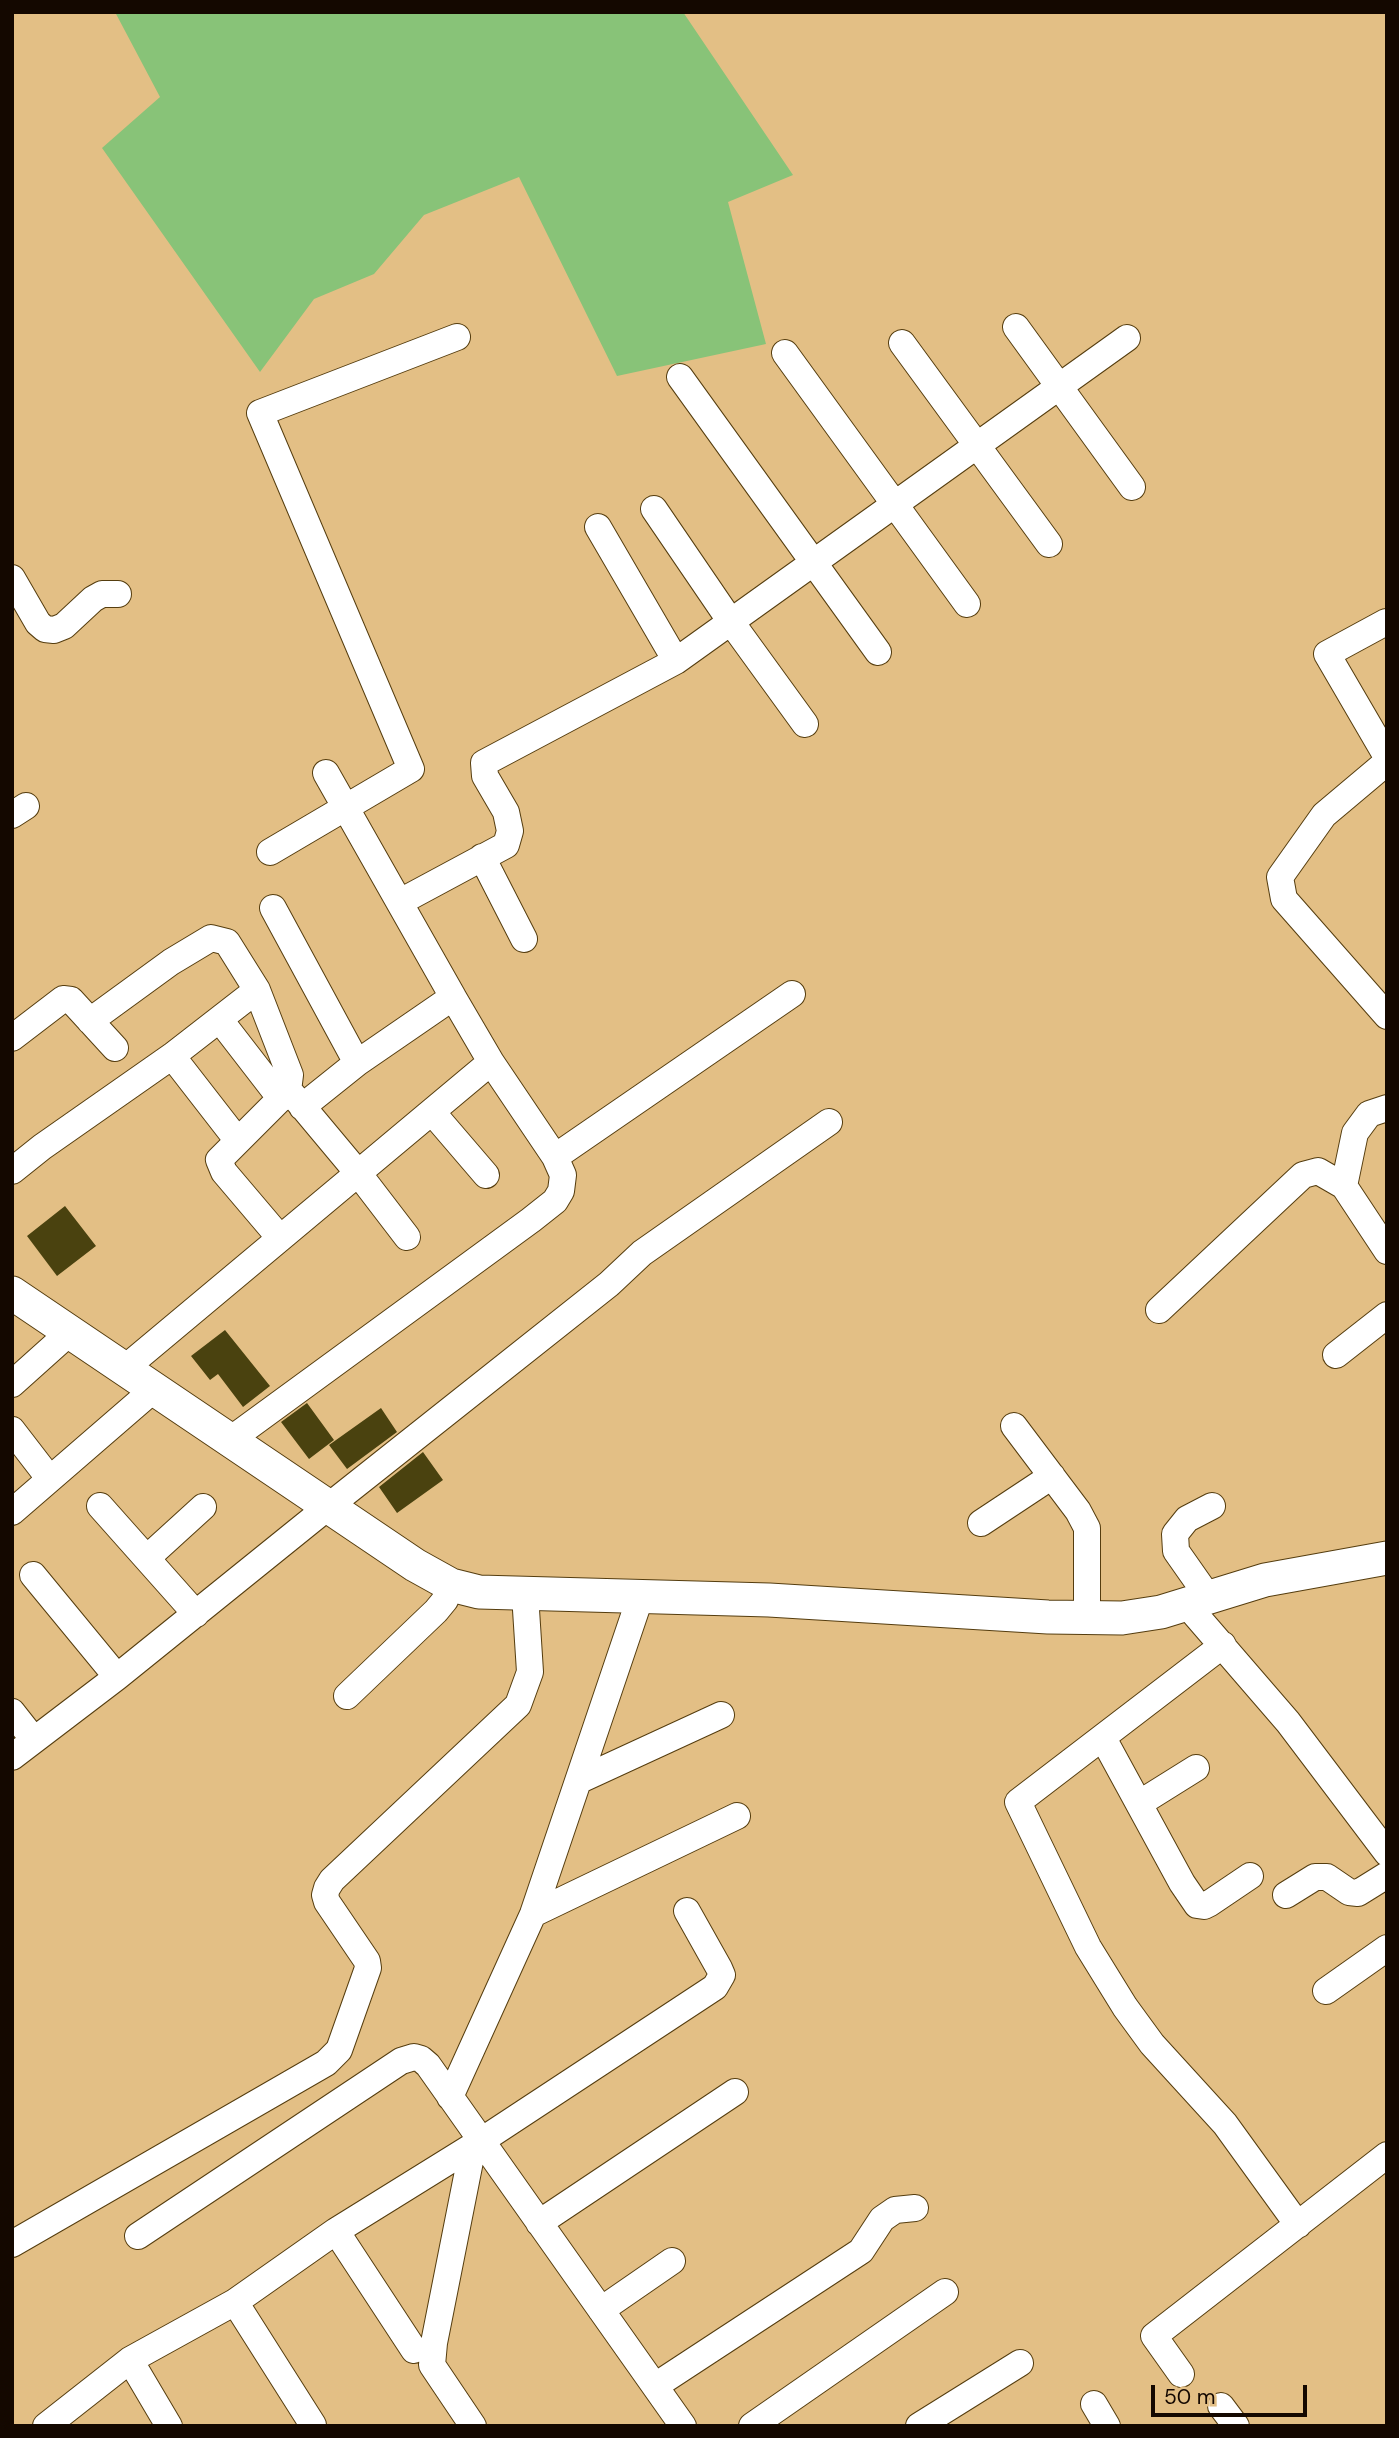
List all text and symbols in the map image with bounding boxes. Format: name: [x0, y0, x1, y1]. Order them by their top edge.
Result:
scale bar: [1154, 2372, 1310, 2416]
text: 50 m: [1164, 2383, 1215, 2411]

